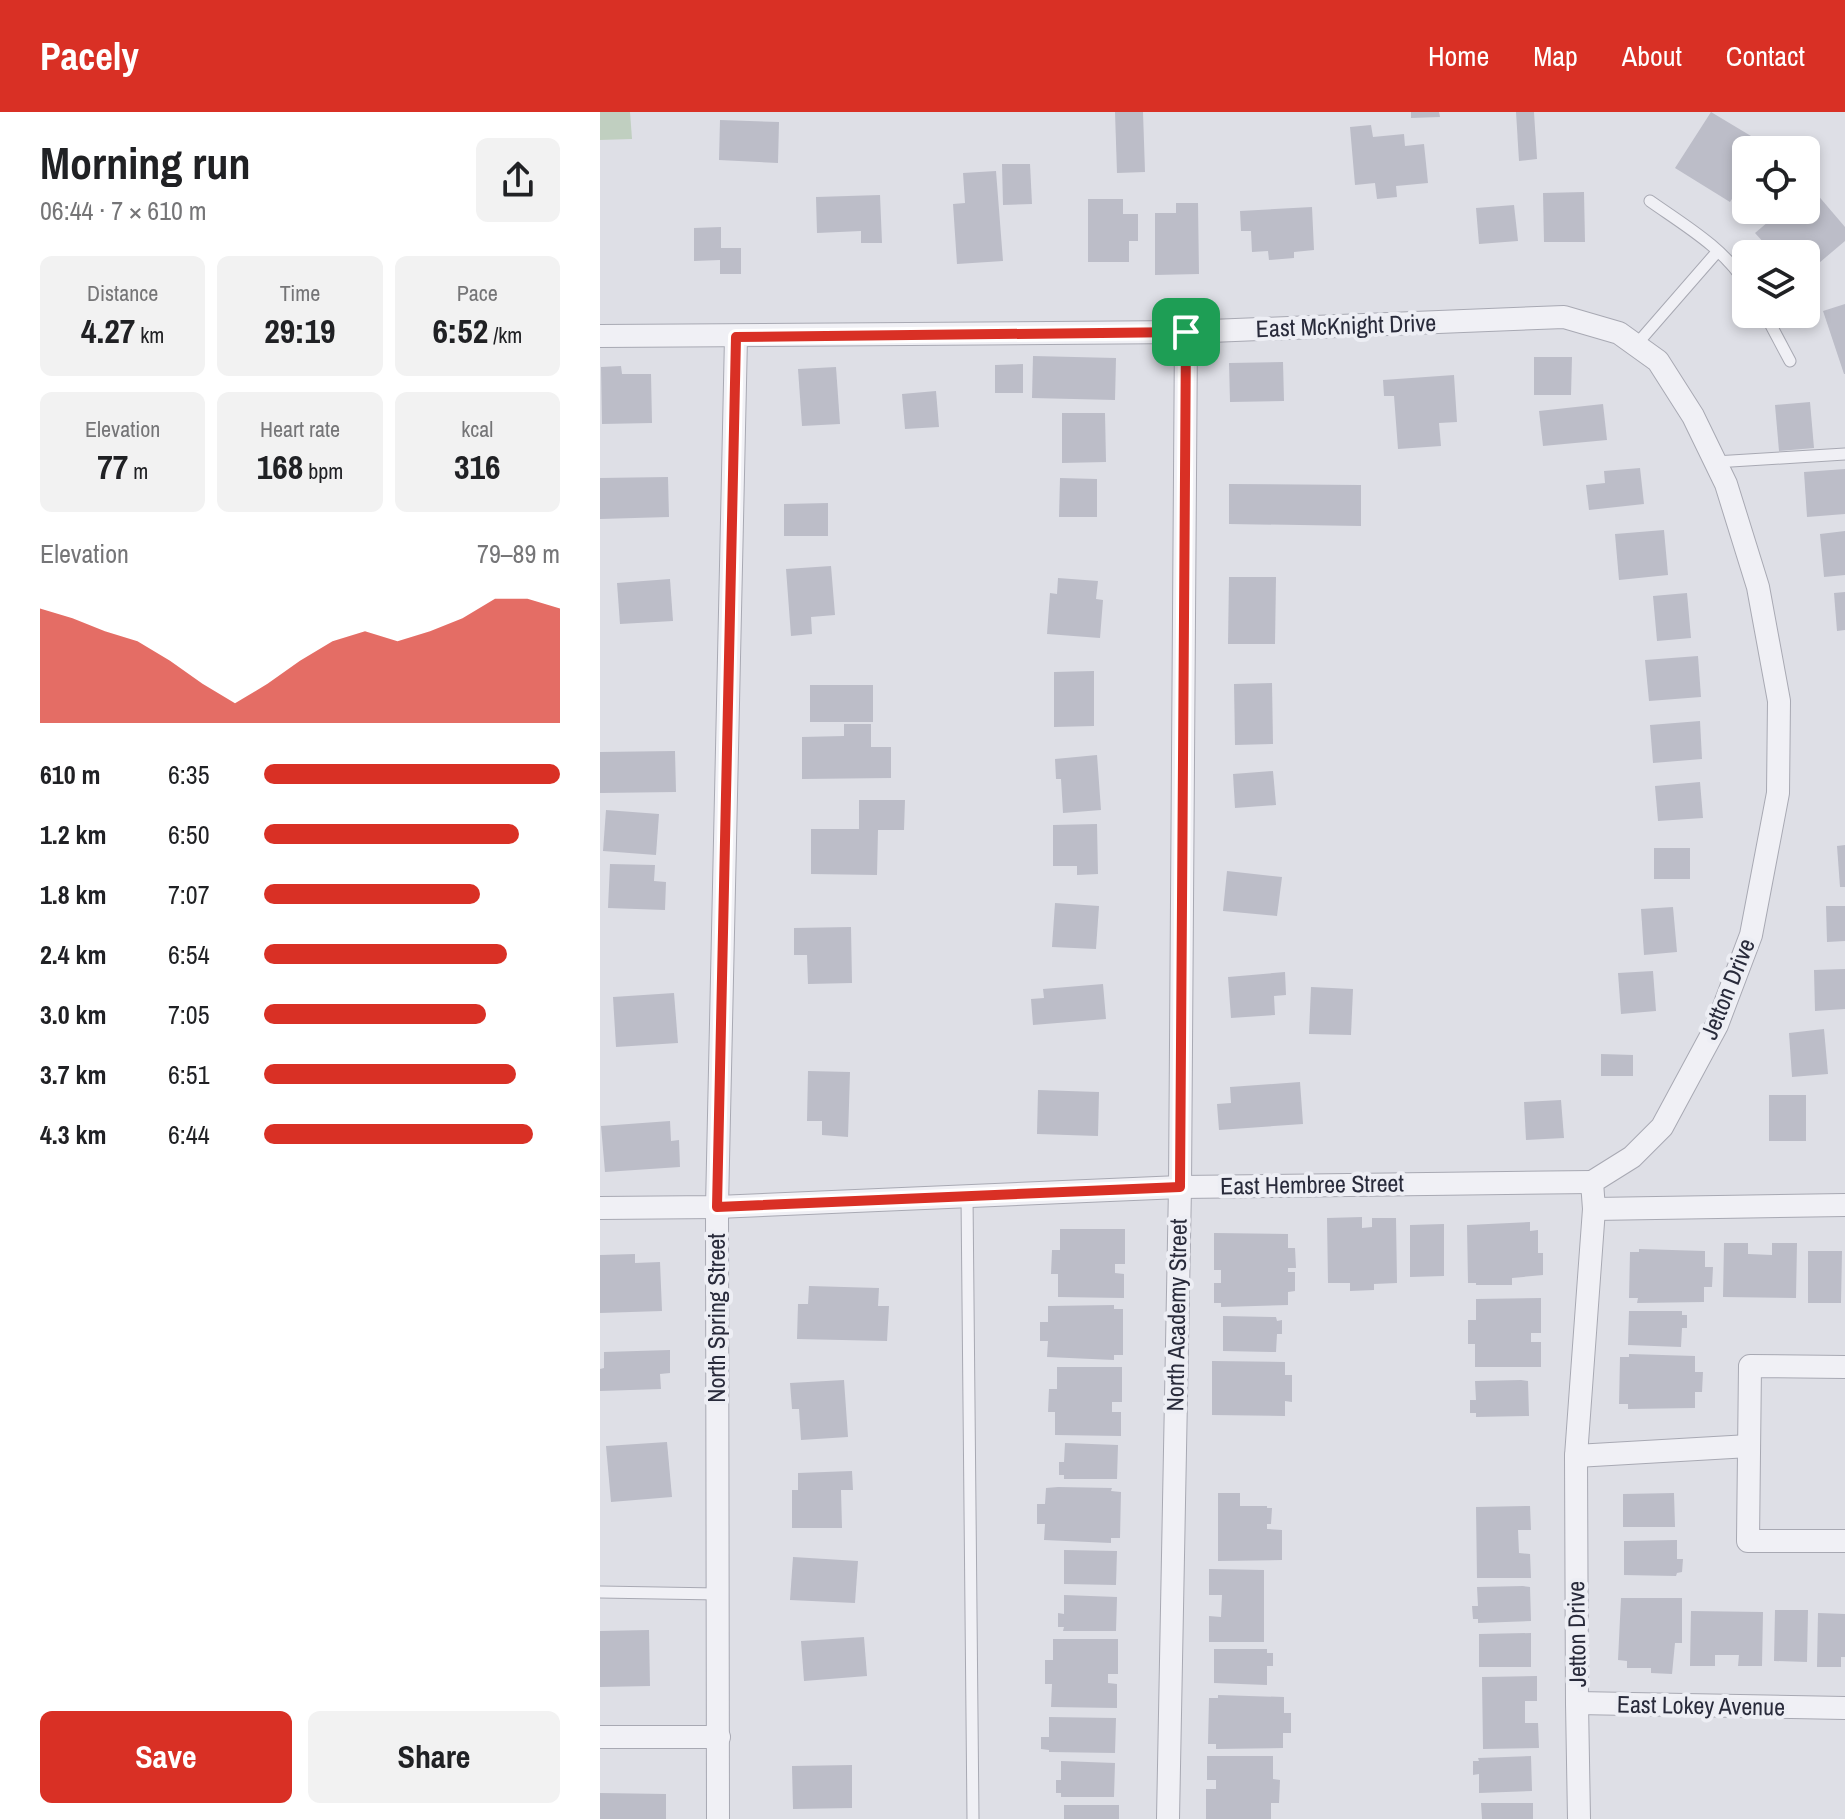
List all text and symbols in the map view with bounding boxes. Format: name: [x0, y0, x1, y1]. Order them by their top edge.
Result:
text: Pacely: [40, 31, 139, 82]
text: Home: [1428, 37, 1489, 75]
text: Map: [1533, 37, 1578, 75]
text: About: [1622, 37, 1682, 75]
text: Contact: [1726, 37, 1805, 75]
text: Morning run: [40, 133, 250, 193]
map controls: [1732, 136, 1820, 328]
button: locate: [1732, 136, 1820, 224]
button: share: [476, 138, 560, 222]
text: 06:44 · 7 × 610 m: [40, 193, 207, 228]
button: layers: [1732, 240, 1820, 328]
text: Distance: [87, 278, 158, 308]
text: Time: [280, 278, 320, 308]
text: Pace: [457, 278, 498, 308]
pin: [1152, 298, 1220, 366]
street label: East McKnight Drive: [1255, 306, 1437, 344]
text: 4.27: [81, 308, 135, 354]
text: 29:19: [264, 308, 336, 354]
text: 6:52: [432, 308, 488, 354]
icon: arrive: [1164, 310, 1208, 354]
text: km: [135, 320, 164, 350]
text: /km: [488, 320, 522, 350]
text: Elevation: [85, 414, 160, 444]
text: Heart rate: [260, 414, 340, 444]
text: kcal: [461, 414, 493, 444]
text: 77: [97, 444, 128, 490]
text: 168: [257, 444, 303, 490]
text: 316: [454, 444, 501, 490]
text: m: [128, 456, 148, 486]
text: bpm: [303, 456, 343, 486]
text: Elevation: [40, 536, 129, 571]
text: 79–89 m: [477, 536, 560, 571]
text: 610 m: [40, 757, 100, 792]
text: 6:35: [168, 757, 210, 792]
text: 1.2 km: [40, 817, 106, 852]
text: 6:50: [168, 817, 210, 852]
text: 1.8 km: [40, 877, 106, 912]
text: 7:07: [168, 877, 210, 912]
street label: Jetton Drive: [1692, 933, 1762, 1044]
text: 2.4 km: [40, 937, 106, 972]
text: 6:54: [168, 937, 210, 972]
text: 3.0 km: [40, 997, 106, 1032]
text: 7:05: [168, 997, 210, 1032]
text: 3.7 km: [40, 1057, 106, 1092]
text: 6:51: [168, 1057, 210, 1092]
text: 4.3 km: [40, 1117, 106, 1152]
text: 6:44: [168, 1117, 210, 1152]
street label: East Hembree Street: [1220, 1166, 1405, 1202]
street label: North Academy Street: [1158, 1218, 1194, 1412]
street label: North Spring Street: [700, 1233, 732, 1403]
street label: Jetton Drive: [1559, 1581, 1593, 1687]
street label: East Lokey Avenue: [1617, 1688, 1785, 1722]
button: Save: [40, 1711, 292, 1803]
button: Share: [308, 1711, 560, 1803]

